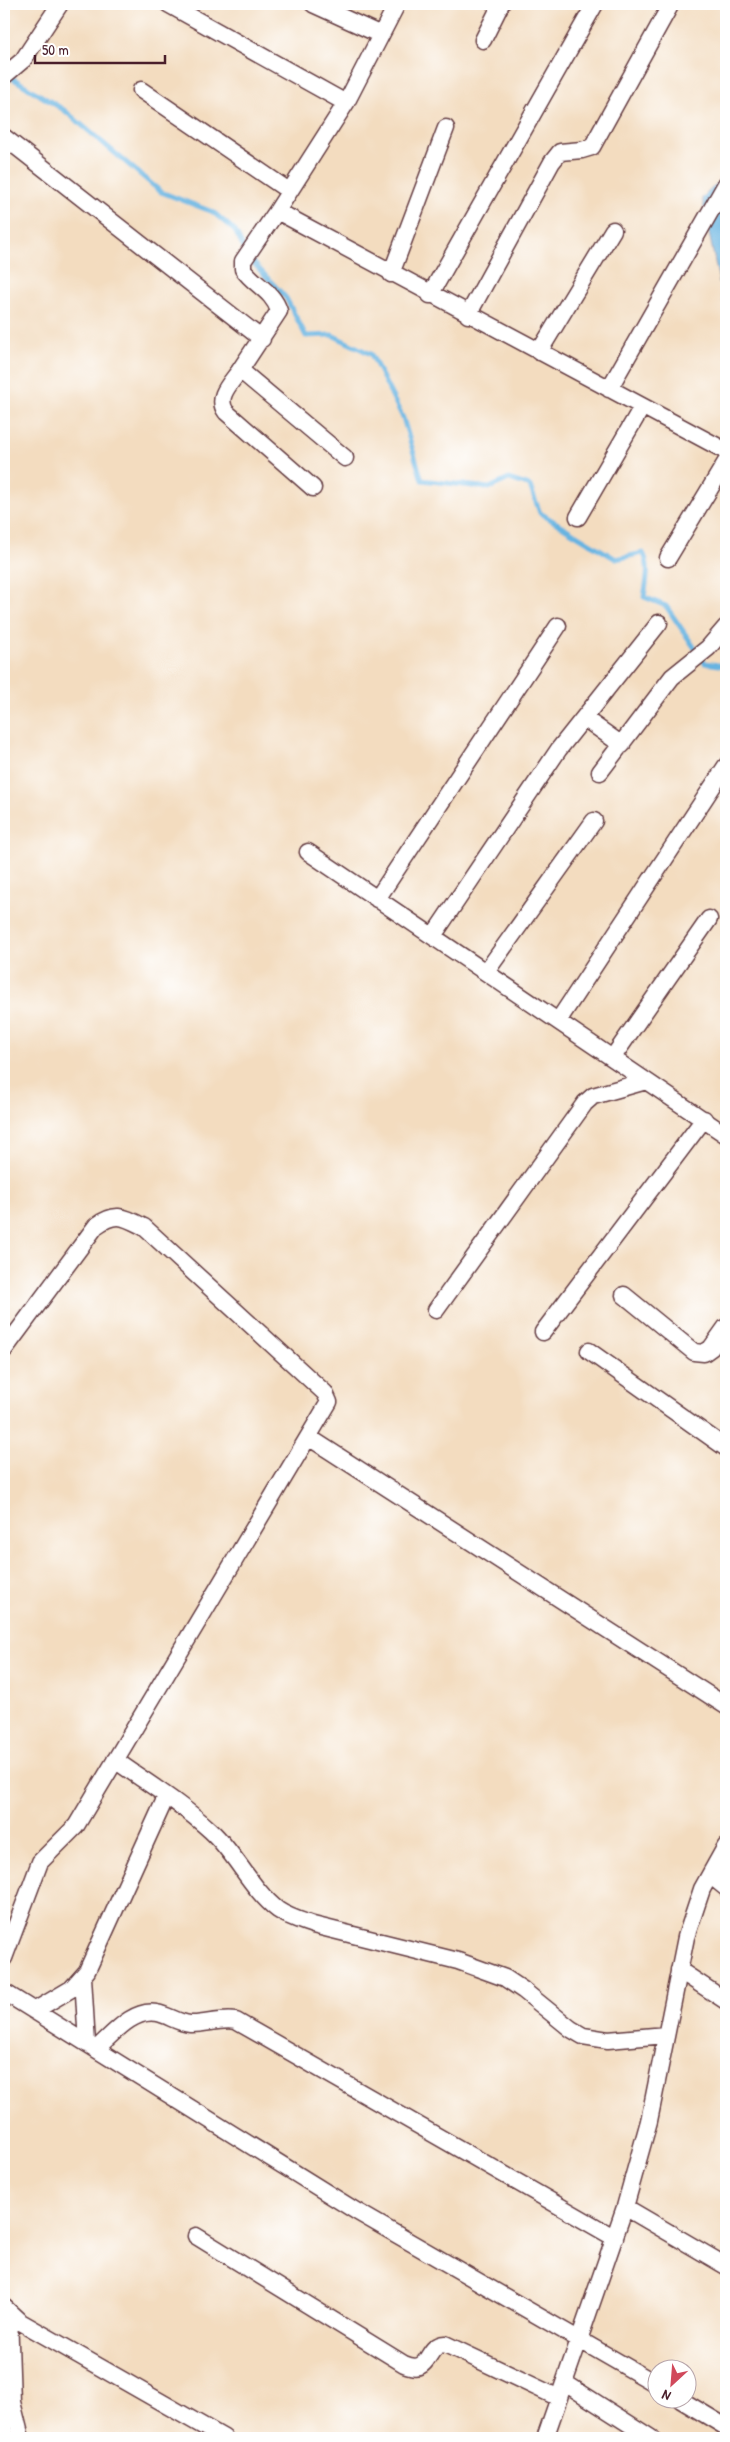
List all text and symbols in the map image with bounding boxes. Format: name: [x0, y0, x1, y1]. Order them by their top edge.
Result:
scale bar: [35, 32, 165, 64]
text: 50 m: [42, 39, 69, 60]
north arrow: [648, 2360, 698, 2410]
text: N: [658, 2386, 674, 2406]

